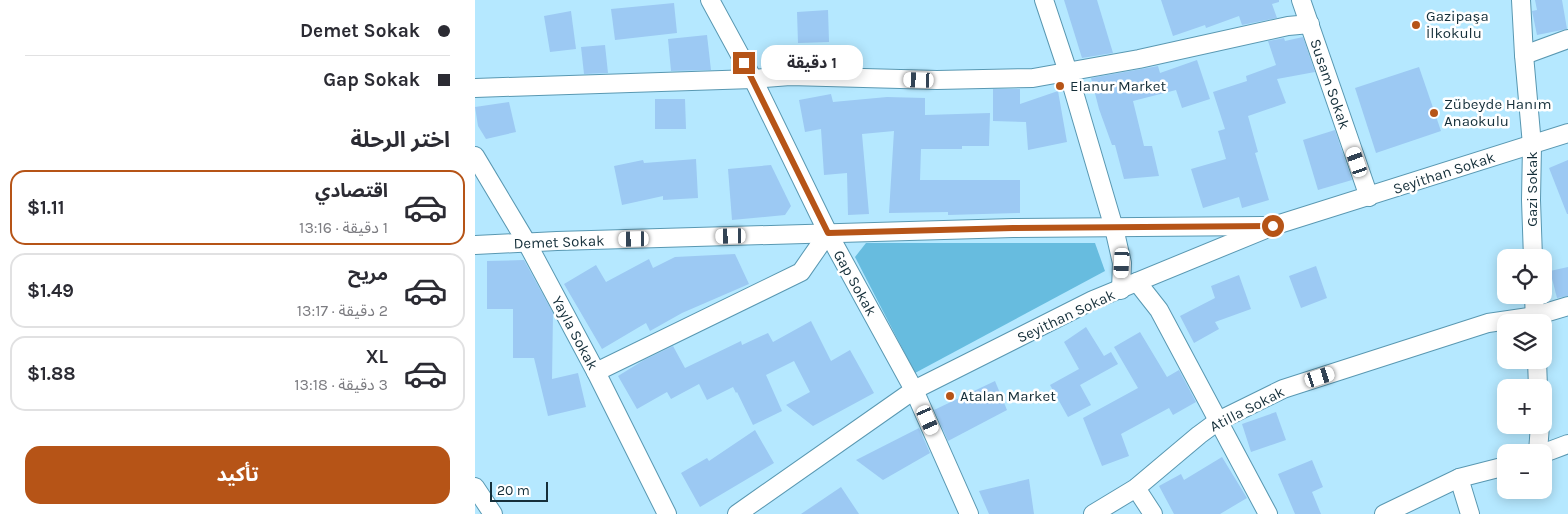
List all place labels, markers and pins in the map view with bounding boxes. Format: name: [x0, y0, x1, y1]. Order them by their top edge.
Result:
place label: Gazipaşa İlkokulu: [1426, 7, 1489, 42]
marker: Gazipaşa İlkokulu: [1410, 19, 1422, 31]
place label: Elanur Market: [1070, 77, 1167, 95]
marker: Elanur Market: [1054, 80, 1066, 92]
place label: Zübeyde Hanım Anaokulu: [1444, 95, 1552, 130]
marker: Zübeyde Hanım Anaokulu: [1428, 107, 1440, 119]
place label: Atalan Market: [960, 387, 1056, 405]
marker: Atalan Market: [944, 390, 956, 402]

